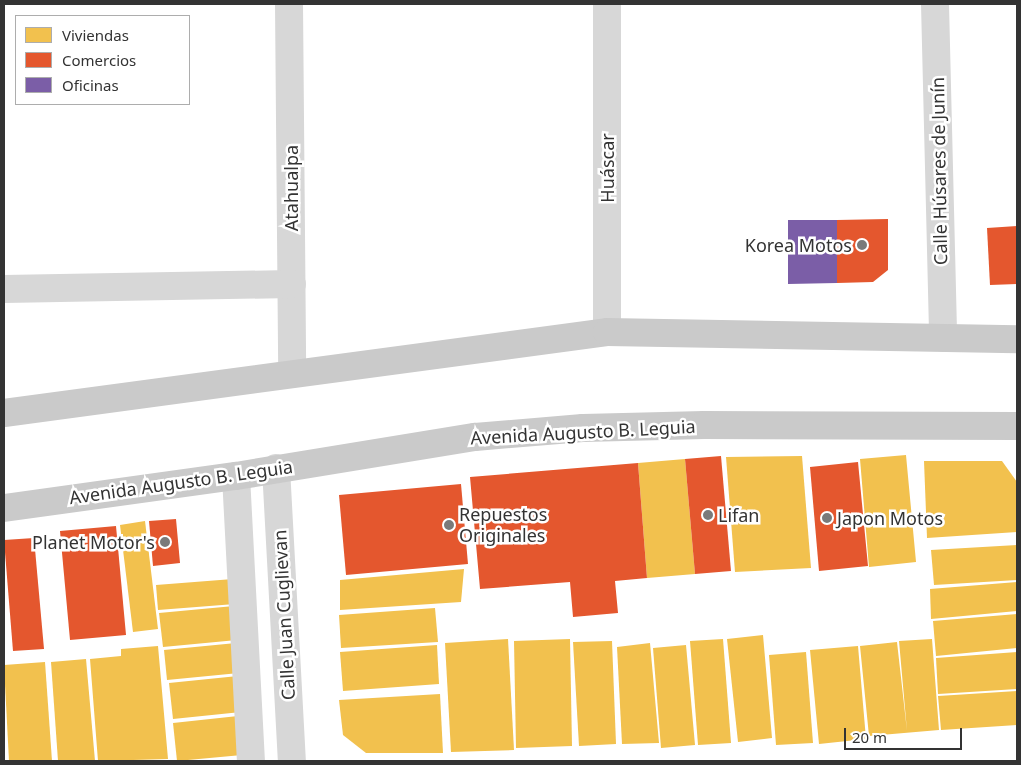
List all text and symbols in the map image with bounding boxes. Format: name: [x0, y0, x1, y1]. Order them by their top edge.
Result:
legend: [15, 15, 190, 105]
text: Viviendas: [62, 25, 129, 45]
text: Comercios: [62, 50, 136, 70]
text: Oficinas: [62, 75, 119, 95]
street label: Calle Húsares de Junín: [927, 77, 951, 265]
street label: Huáscar: [596, 133, 618, 203]
street label: Atahualpa: [280, 145, 302, 231]
place label: Korea Motos: [745, 234, 852, 256]
marker: Korea Motos: [856, 239, 868, 251]
street label: Avenida Augusto B. Leguia: [470, 415, 696, 449]
street label: Avenida Augusto B. Leguia: [68, 456, 294, 508]
place label: Repuestos Originales: [459, 504, 547, 546]
place label: Lifan: [718, 504, 759, 526]
place label: Japon Motos: [837, 507, 943, 529]
marker: Lifan: [702, 509, 714, 521]
marker: Japon Motos: [821, 512, 833, 524]
marker: Repuestos Originales: [443, 519, 455, 531]
street label: Calle Juan Cuglievan: [269, 529, 299, 701]
place label: Planet Motor's: [32, 531, 155, 553]
marker: Planet Motor's: [159, 536, 171, 548]
scale bar: [846, 718, 964, 750]
text: 20 m: [852, 727, 887, 747]

